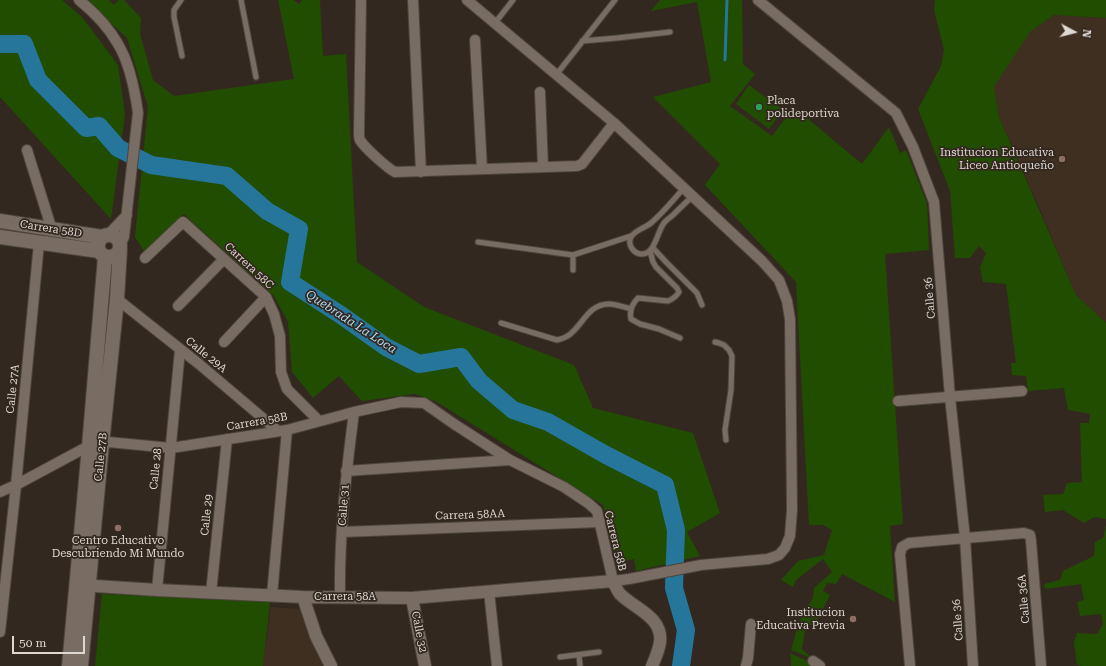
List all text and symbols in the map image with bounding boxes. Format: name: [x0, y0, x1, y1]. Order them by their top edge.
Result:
north arrow: [1054, 12, 1094, 52]
text: N: [1079, 29, 1093, 39]
place label: Placa polideportiva: [767, 94, 839, 120]
marker: Placa polideportiva: [754, 102, 764, 112]
place label: Institucion Educativa Liceo Antioqueño: [940, 146, 1054, 172]
marker: Institucion Educativa Liceo Antioqueño: [1057, 154, 1067, 164]
street label: Carrera 58D: [19, 218, 83, 240]
street label: Carrera 58C: [222, 240, 276, 292]
street label: Calle 36: [922, 277, 938, 319]
water label: Quebrada La Loca: [303, 287, 399, 357]
street label: Calle 29A: [183, 334, 229, 376]
street label: Calle 27A: [4, 364, 22, 414]
street label: Carrera 58B: [225, 410, 289, 434]
street label: Calle 27B: [92, 432, 110, 482]
street label: Calle 28: [147, 448, 165, 490]
street label: Calle 31: [336, 484, 352, 526]
street label: Calle 29: [198, 494, 216, 536]
street label: Carrera 58AA: [435, 507, 505, 523]
street label: Carrera 58B: [601, 509, 629, 573]
marker: Centro Educativo Descubriendo Mi Mundo: [113, 523, 123, 533]
place label: Centro Educativo Descubriendo Mi Mundo: [52, 534, 184, 560]
street label: Calle 36A: [1015, 574, 1033, 624]
street label: Carrera 58A: [314, 590, 376, 604]
street label: Calle 36: [950, 599, 966, 641]
place label: Institucion Educativa Previa: [756, 606, 845, 632]
street label: Calle 32: [409, 610, 429, 654]
marker: Institucion Educativa Previa: [848, 614, 858, 624]
scale bar: [14, 628, 87, 654]
text: 50 m: [19, 636, 46, 650]

